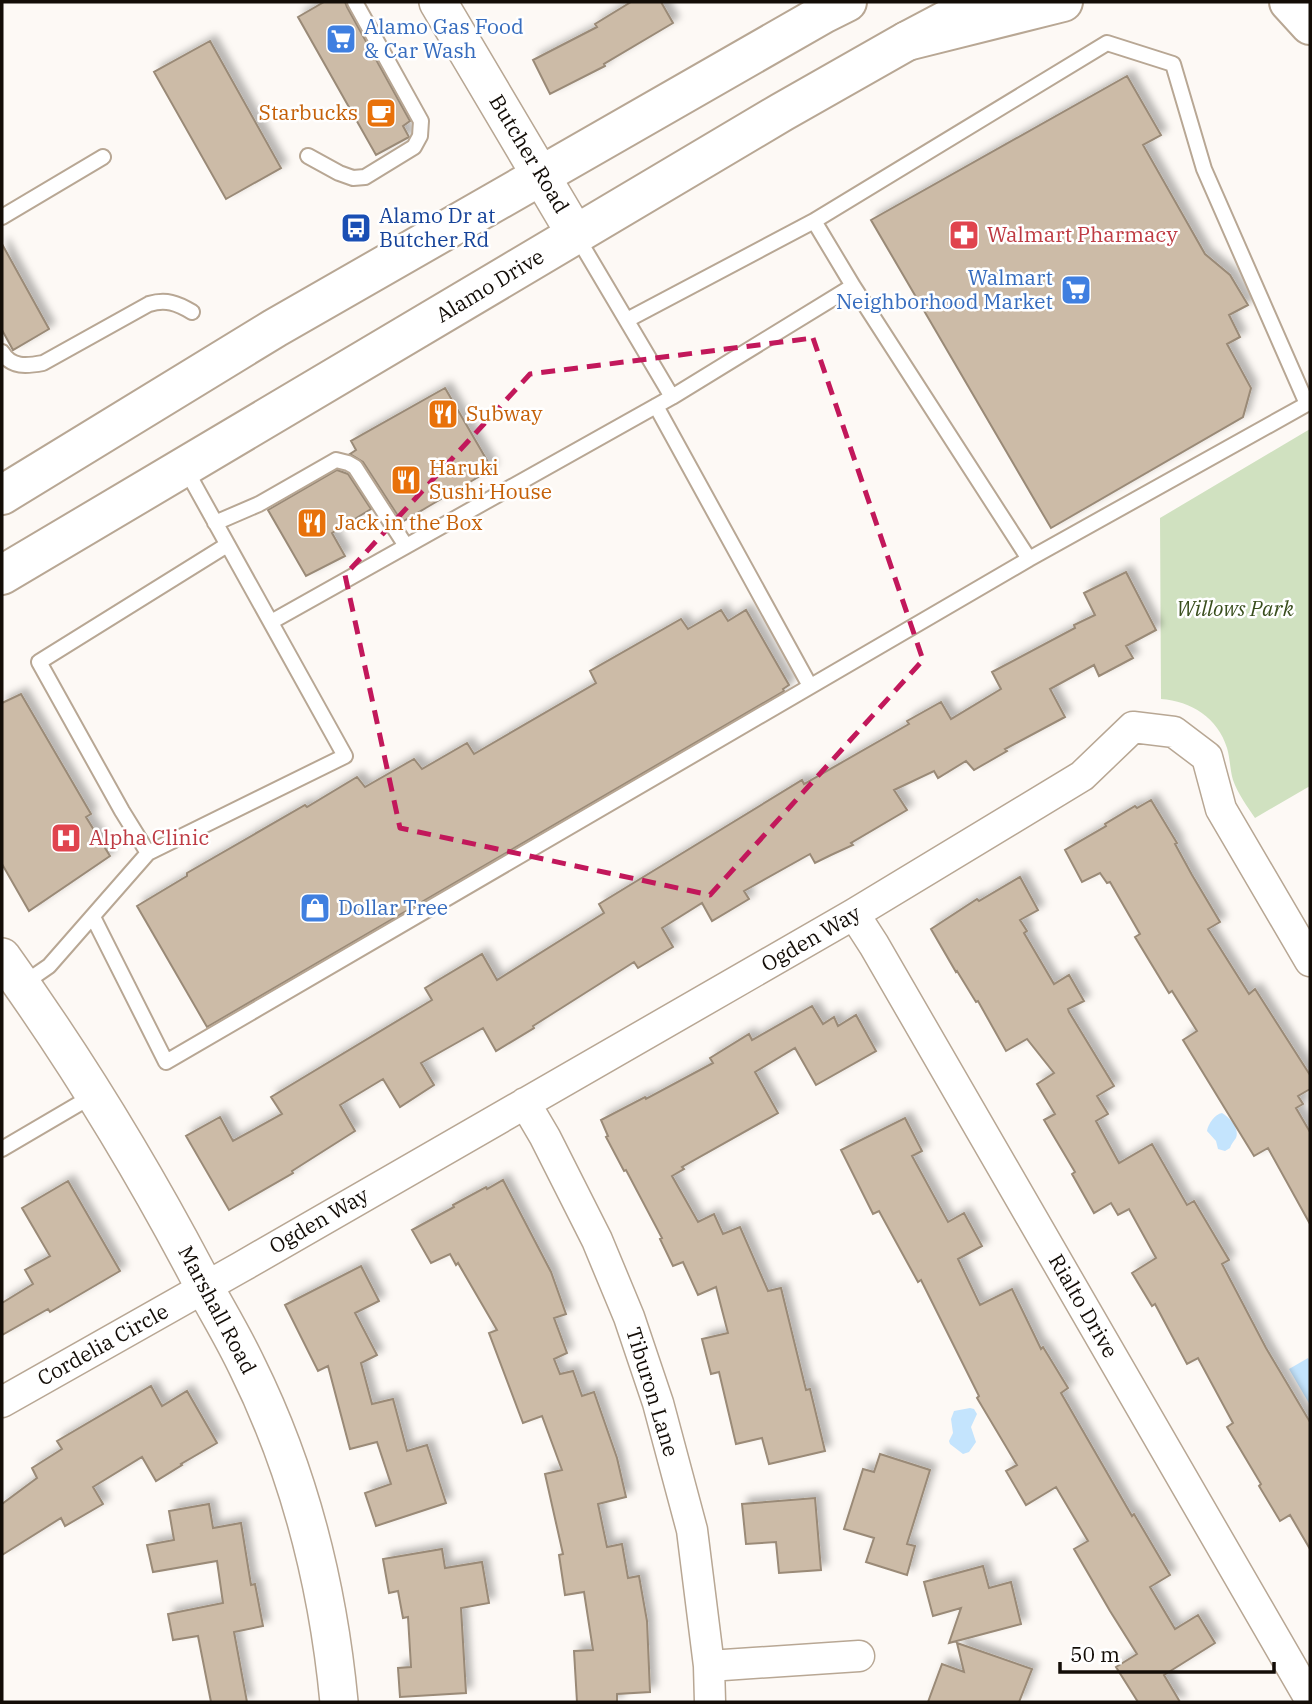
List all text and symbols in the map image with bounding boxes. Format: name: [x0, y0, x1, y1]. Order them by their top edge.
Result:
place label: Alamo Gas Food & Car Wash: [364, 12, 524, 64]
supermarket icon: Alamo Gas Food & Car Wash: [324, 22, 358, 56]
street label: Butcher Road: [483, 89, 576, 218]
cafe icon: Starbucks: [364, 96, 398, 130]
place label: Starbucks: [259, 98, 358, 126]
place label: Alamo Dr at Butcher Rd: [379, 201, 495, 253]
bus stop icon: Alamo Dr at Butcher Rd: [339, 211, 373, 245]
pharmacy icon: Walmart Pharmacy: [947, 218, 981, 252]
place label: Walmart Pharmacy: [987, 220, 1178, 248]
street label: Alamo Drive: [430, 242, 549, 328]
place label: Walmart Neighborhood Market: [836, 263, 1053, 315]
supermarket icon: Walmart Neighborhood Market: [1059, 273, 1093, 307]
restaurant icon: Subway: [426, 397, 460, 431]
place label: Subway: [466, 399, 543, 427]
place label: Haruki Sushi House: [429, 453, 552, 505]
restaurant icon: Haruki Sushi House: [389, 463, 423, 497]
restaurant icon: Jack in the Box: [295, 506, 329, 540]
place label: Jack in the Box: [335, 508, 483, 536]
park label: Willows Park: [1176, 594, 1295, 622]
hospital icon: Alpha Clinic: [49, 821, 83, 855]
place label: Alpha Clinic: [89, 823, 209, 851]
shop icon: Dollar Tree: [298, 891, 332, 925]
place label: Dollar Tree: [338, 893, 448, 921]
street label: Ogden Way: [756, 898, 866, 978]
street label: Ogden Way: [264, 1180, 374, 1260]
street label: Marshall Road: [172, 1241, 264, 1379]
street label: Rialto Drive: [1043, 1248, 1125, 1363]
street label: Cordelia Circle: [32, 1297, 173, 1392]
street label: Tiburon Lane: [620, 1324, 686, 1460]
scale bar: [1060, 1630, 1274, 1674]
text: 50 m: [1070, 1640, 1120, 1668]

